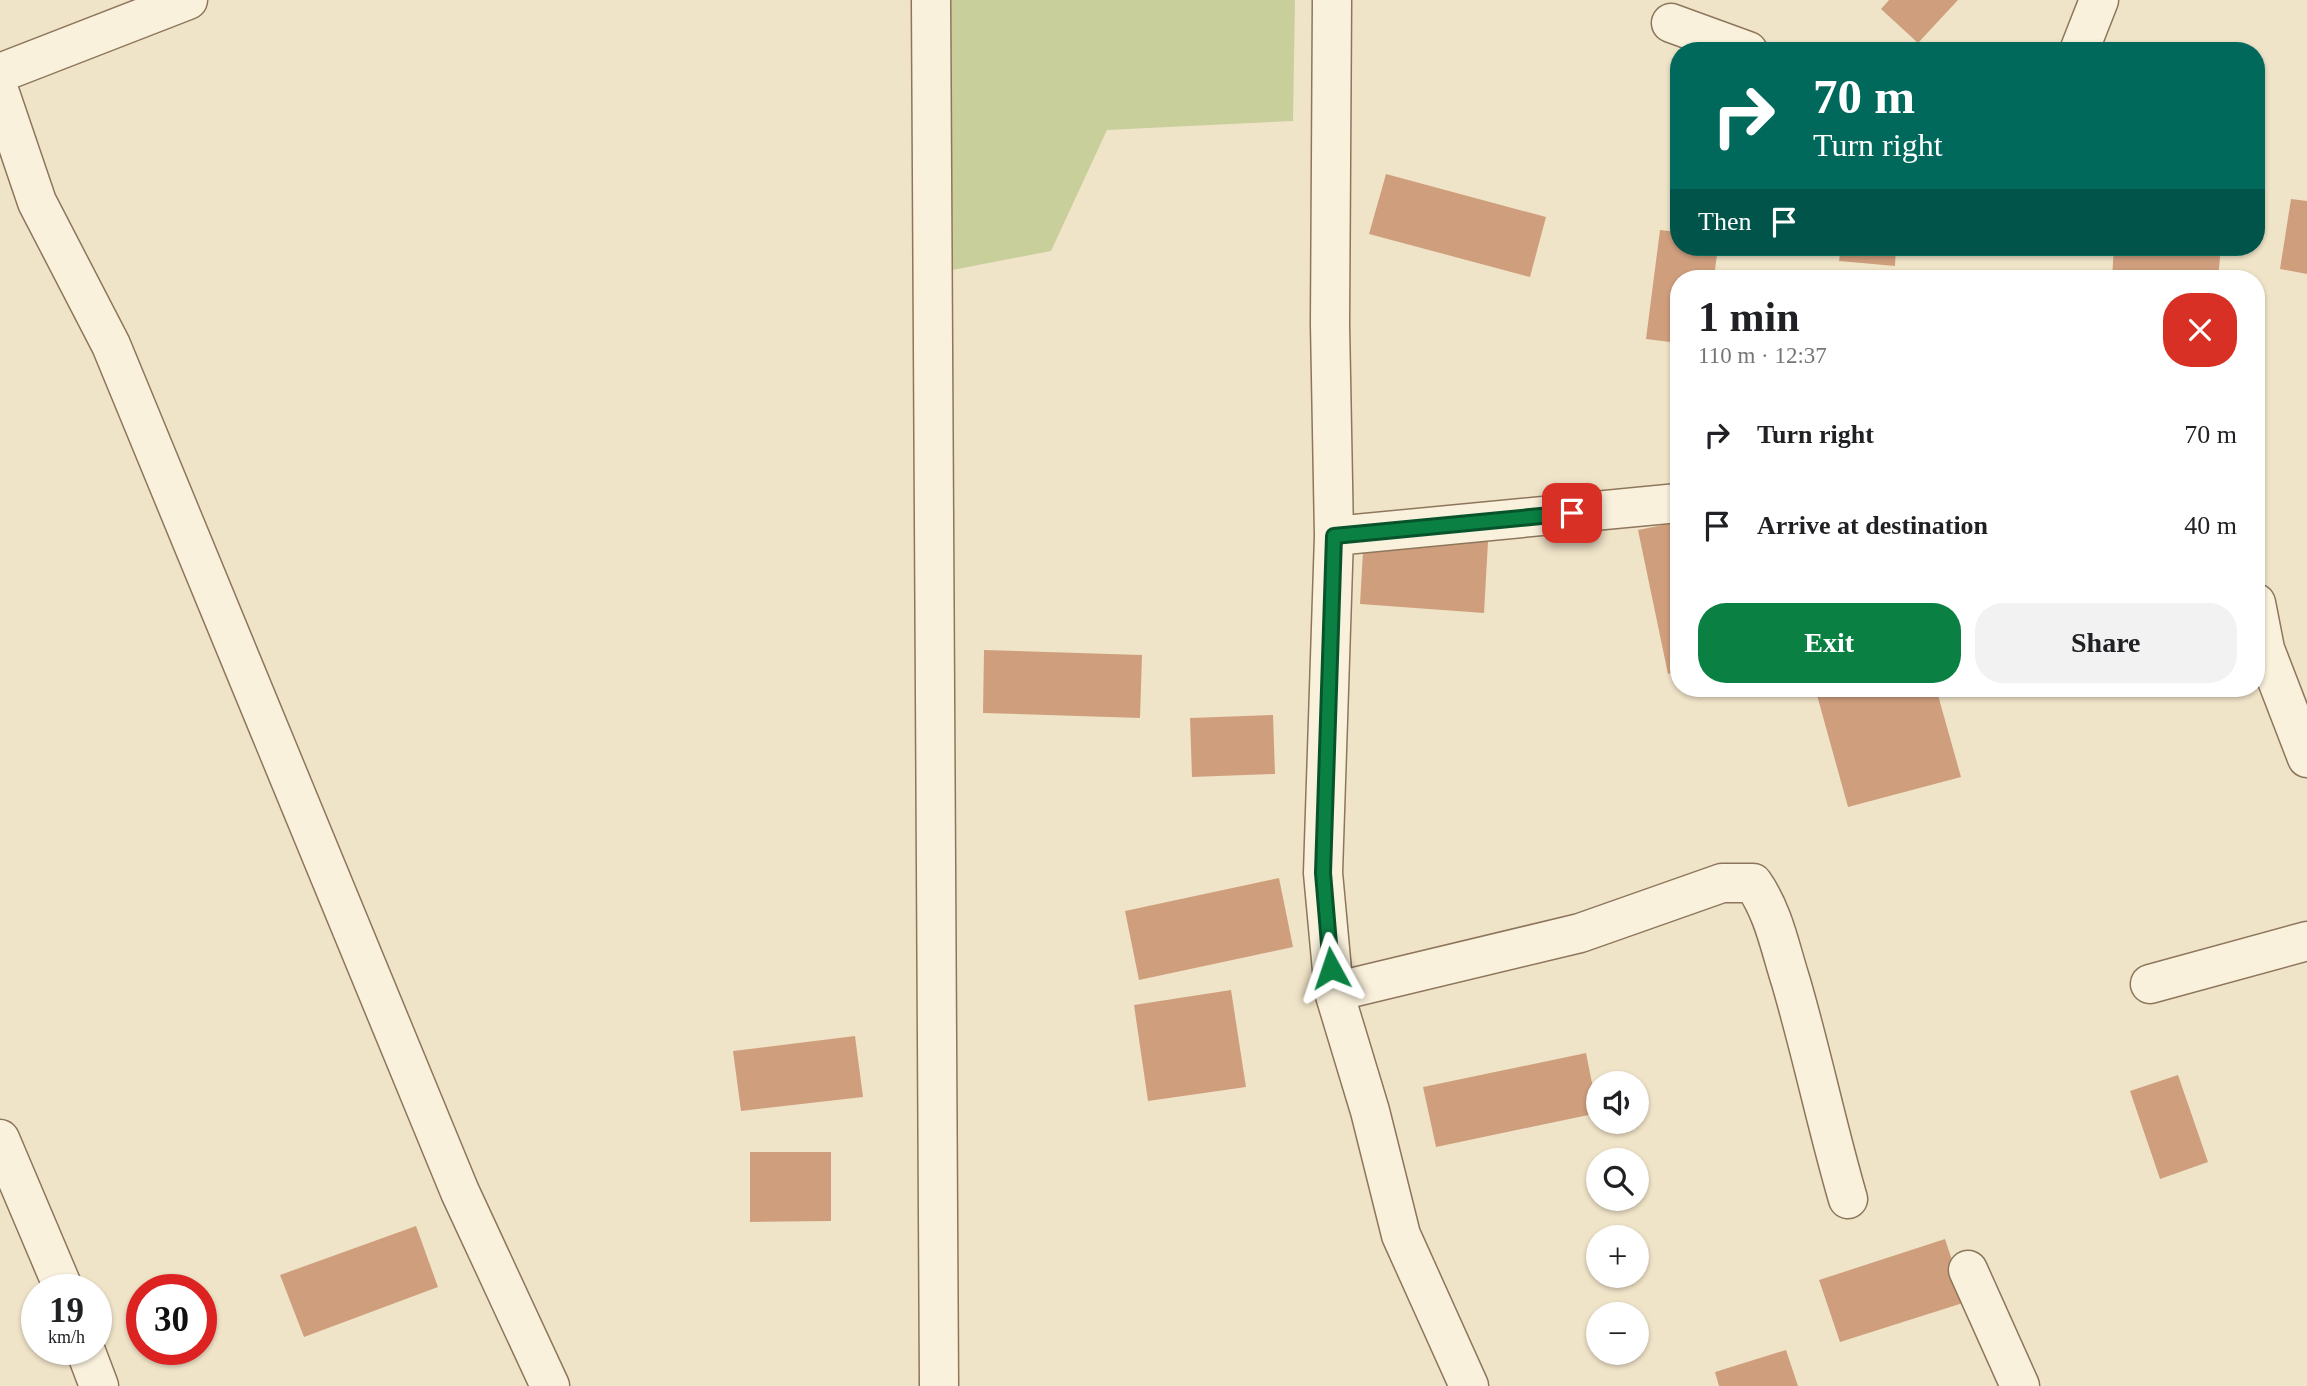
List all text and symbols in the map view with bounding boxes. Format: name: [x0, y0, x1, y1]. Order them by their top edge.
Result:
text: 70 m: [1813, 69, 1915, 124]
icon: right: [1698, 70, 1789, 161]
text: Turn right: [1813, 127, 1943, 163]
icon: arrive: [1765, 203, 1803, 241]
text: Then: [1698, 207, 1751, 236]
button: close: [2163, 293, 2237, 367]
text: 1 min: [1698, 294, 1800, 340]
text: 110 m · 12:37: [1698, 343, 1827, 368]
icon: right: [1698, 416, 1736, 454]
text: Turn right: [1757, 420, 1874, 449]
text: 70 m: [2184, 420, 2237, 449]
pin: [1542, 483, 1602, 543]
icon: arrive: [1553, 494, 1591, 532]
icon: arrive: [1698, 507, 1736, 545]
text: Arrive at destination: [1757, 511, 1988, 540]
text: 40 m: [2184, 511, 2237, 540]
button: Exit: [1698, 603, 1961, 683]
button: Share: [1975, 603, 2237, 683]
position arrow: [1294, 931, 1368, 1005]
map controls: [1586, 1071, 1649, 1365]
button: sound: [1586, 1071, 1649, 1134]
button: search: [1586, 1148, 1649, 1211]
button: +: [1586, 1225, 1649, 1288]
speed limit sign: 30: [126, 1274, 217, 1365]
text: 19: [49, 1291, 84, 1330]
button: −: [1586, 1302, 1649, 1365]
text: km/h: [48, 1327, 85, 1347]

